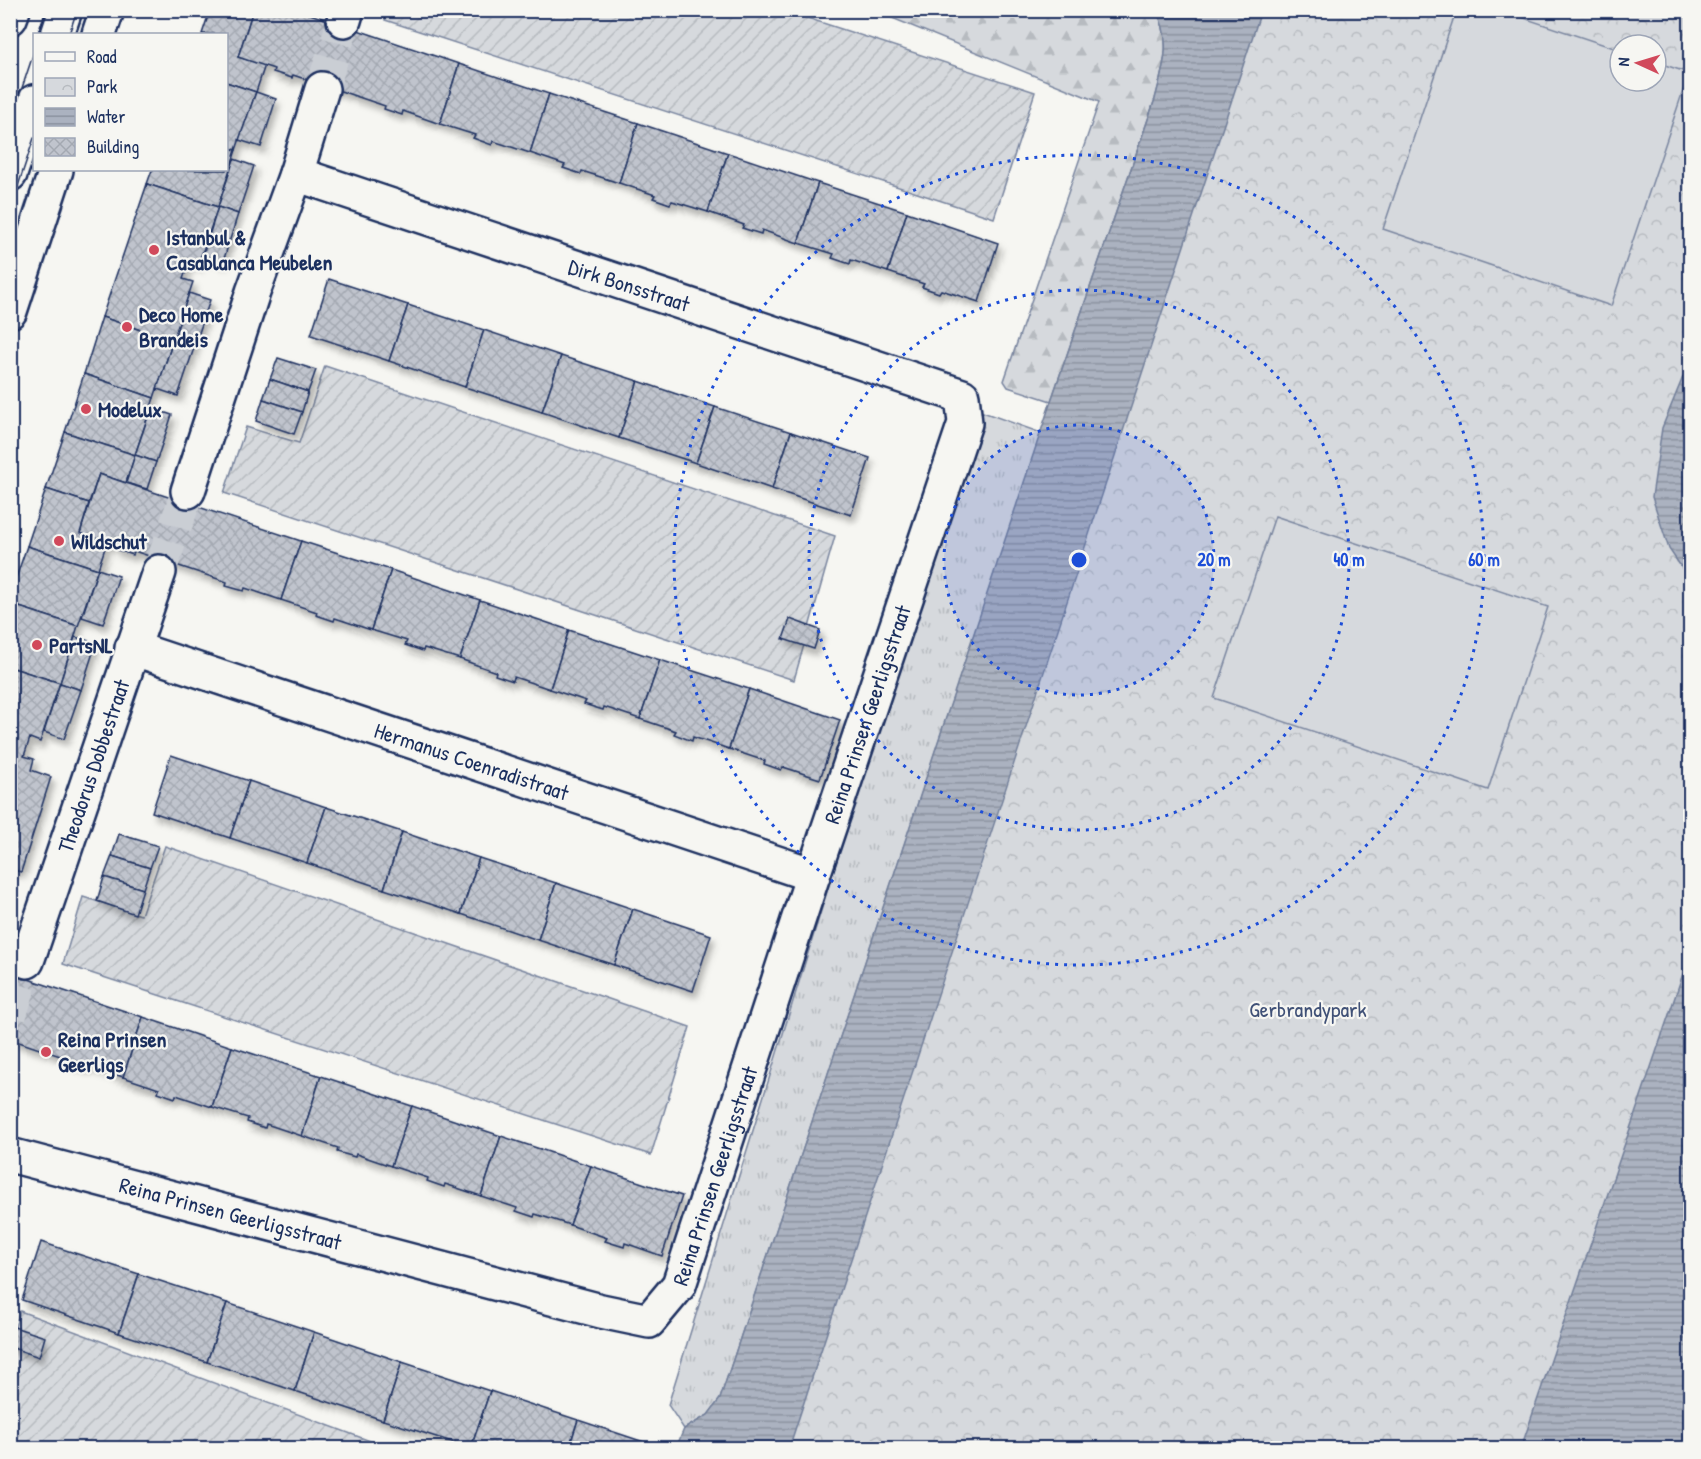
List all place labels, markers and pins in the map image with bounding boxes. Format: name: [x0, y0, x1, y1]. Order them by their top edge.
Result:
place label: Istanbul & Casablanca Meubelen: [166, 222, 333, 277]
marker: Istanbul & Casablanca Meubelen: [147, 243, 161, 257]
place label: Deco Home Brandeis: [139, 299, 224, 354]
marker: Deco Home Brandeis: [120, 320, 134, 334]
place label: Modelux: [98, 394, 162, 424]
marker: Modelux: [79, 402, 93, 416]
place label: Wildschut: [71, 526, 148, 556]
marker: Wildschut: [52, 534, 66, 548]
centre of rings: [1069, 550, 1089, 570]
place label: PartsNL: [49, 630, 113, 660]
marker: PartsNL: [30, 638, 44, 652]
place label: Reina Prinsen Geerligs: [58, 1024, 166, 1080]
marker: Reina Prinsen Geerligs: [39, 1045, 53, 1059]

